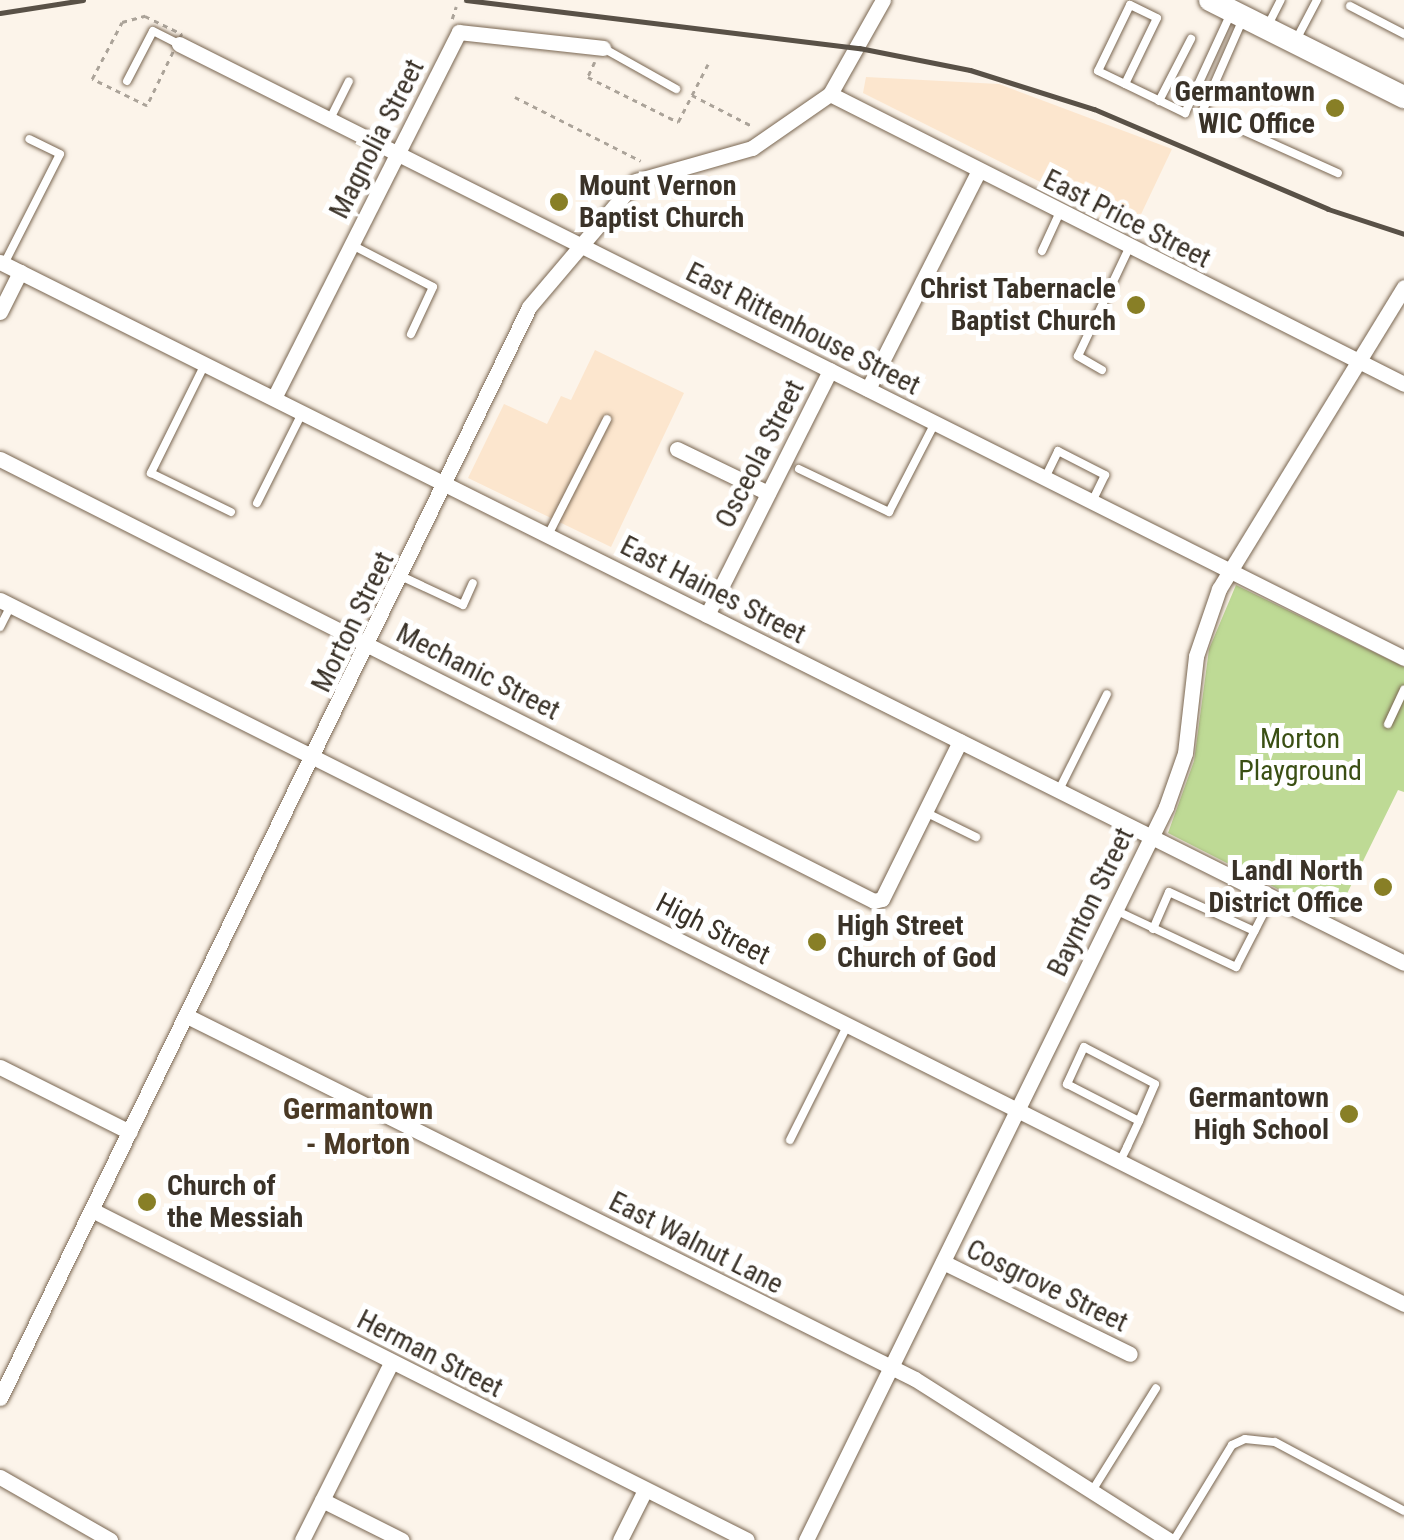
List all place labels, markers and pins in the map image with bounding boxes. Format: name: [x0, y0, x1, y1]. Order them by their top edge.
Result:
place label: Germantown WIC Office: [1175, 75, 1315, 141]
marker: Germantown WIC Office: [1324, 97, 1346, 119]
place label: Mount Vernon Baptist Church: [579, 169, 744, 235]
marker: Mount Vernon Baptist Church: [548, 191, 570, 213]
place label: Christ Tabernacle Baptist Church: [919, 272, 1116, 338]
marker: Christ Tabernacle Baptist Church: [1125, 294, 1147, 316]
place label: LandI North District Office: [1208, 854, 1363, 920]
marker: LandI North District Office: [1372, 876, 1394, 898]
place label: High Street Church of God: [837, 909, 996, 975]
marker: High Street Church of God: [806, 931, 828, 953]
place label: Germantown High School: [1189, 1081, 1329, 1147]
marker: Germantown High School: [1338, 1103, 1360, 1125]
place label: Church of the Messiah: [167, 1169, 303, 1235]
marker: Church of the Messiah: [136, 1191, 158, 1213]

